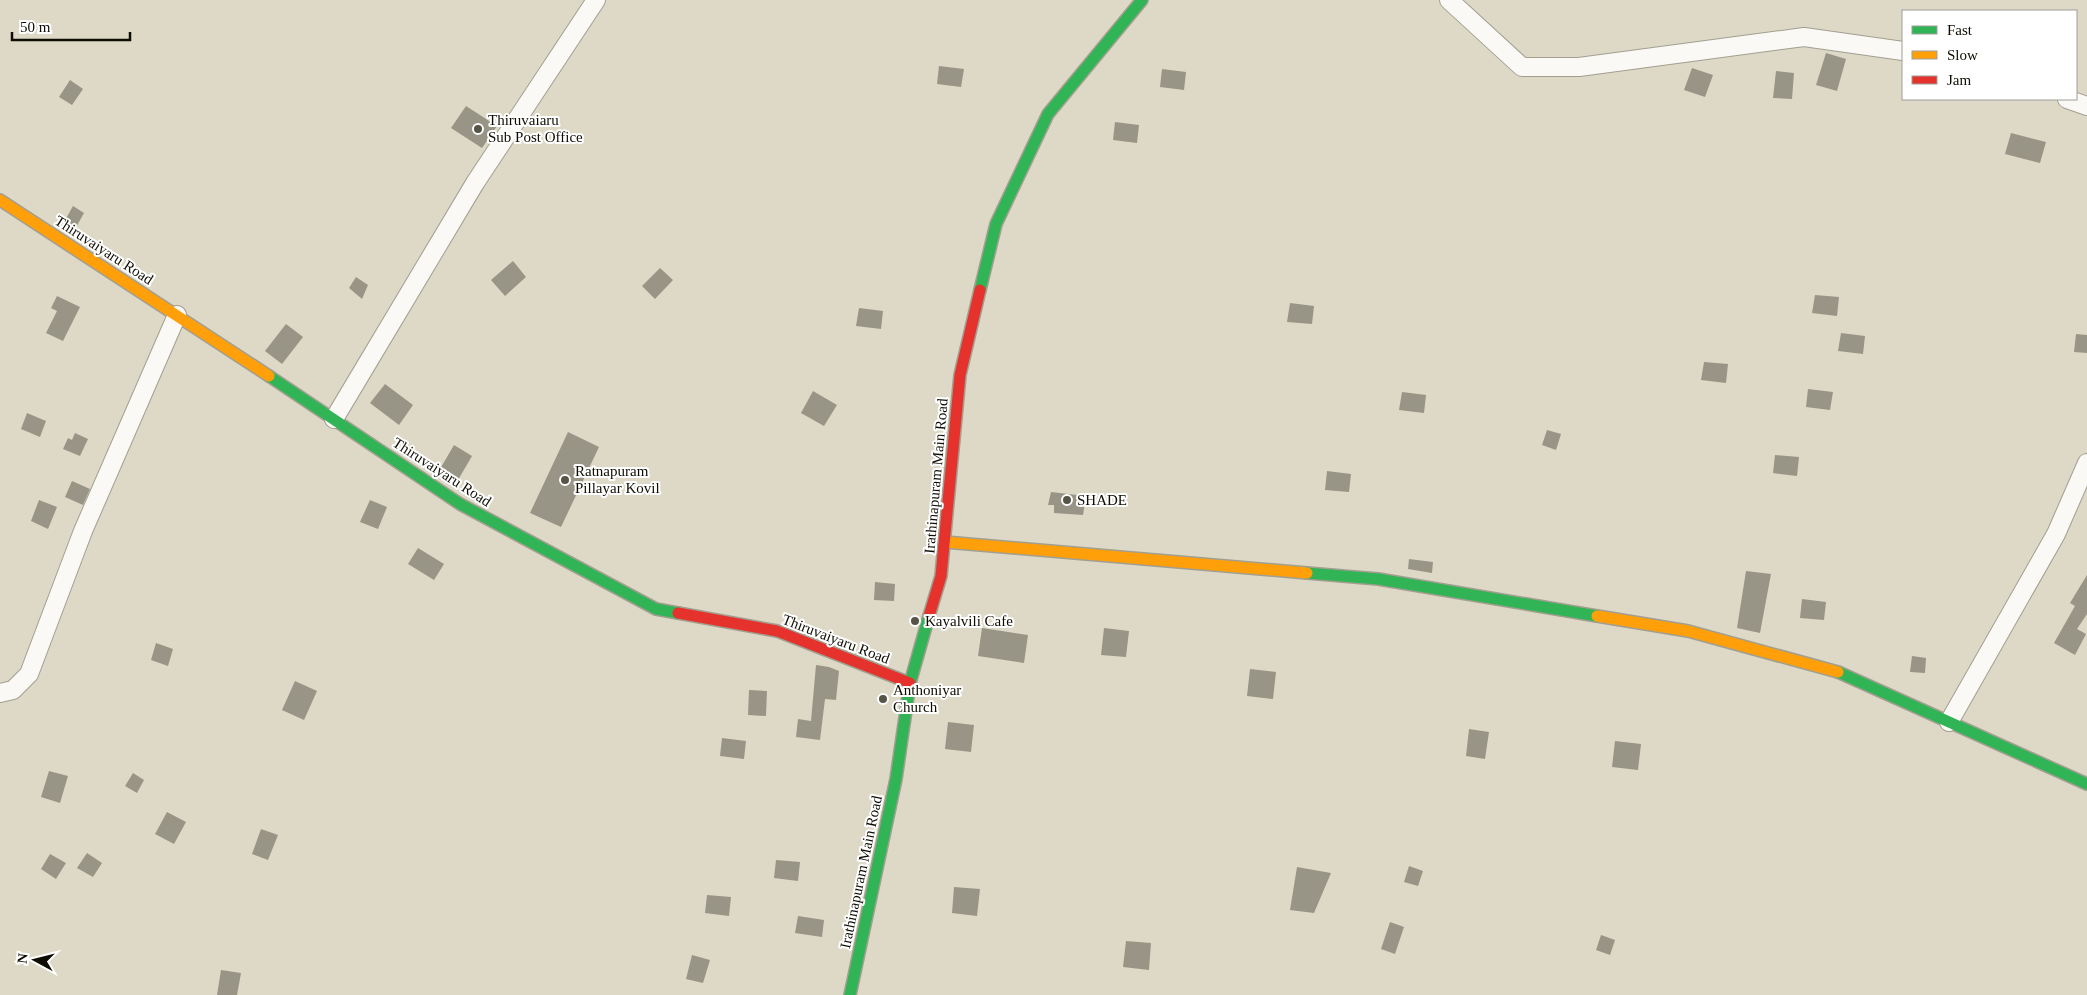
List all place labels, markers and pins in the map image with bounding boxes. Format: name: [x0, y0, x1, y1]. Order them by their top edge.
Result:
place label: Thiruvaiaru Sub Post Office: [488, 112, 583, 145]
marker: Thiruvaiaru Sub Post Office: [472, 123, 484, 135]
place label: Ratnapuram Pillayar Kovil: [575, 463, 660, 496]
marker: Ratnapuram Pillayar Kovil: [559, 474, 571, 486]
place label: SHADE: [1077, 492, 1127, 508]
marker: SHADE: [1061, 494, 1073, 506]
place label: Kayalvili Cafe: [925, 613, 1013, 629]
marker: Kayalvili Cafe: [909, 615, 921, 627]
place label: Anthoniyar Church: [893, 682, 961, 715]
marker: Anthoniyar Church: [877, 693, 889, 705]

